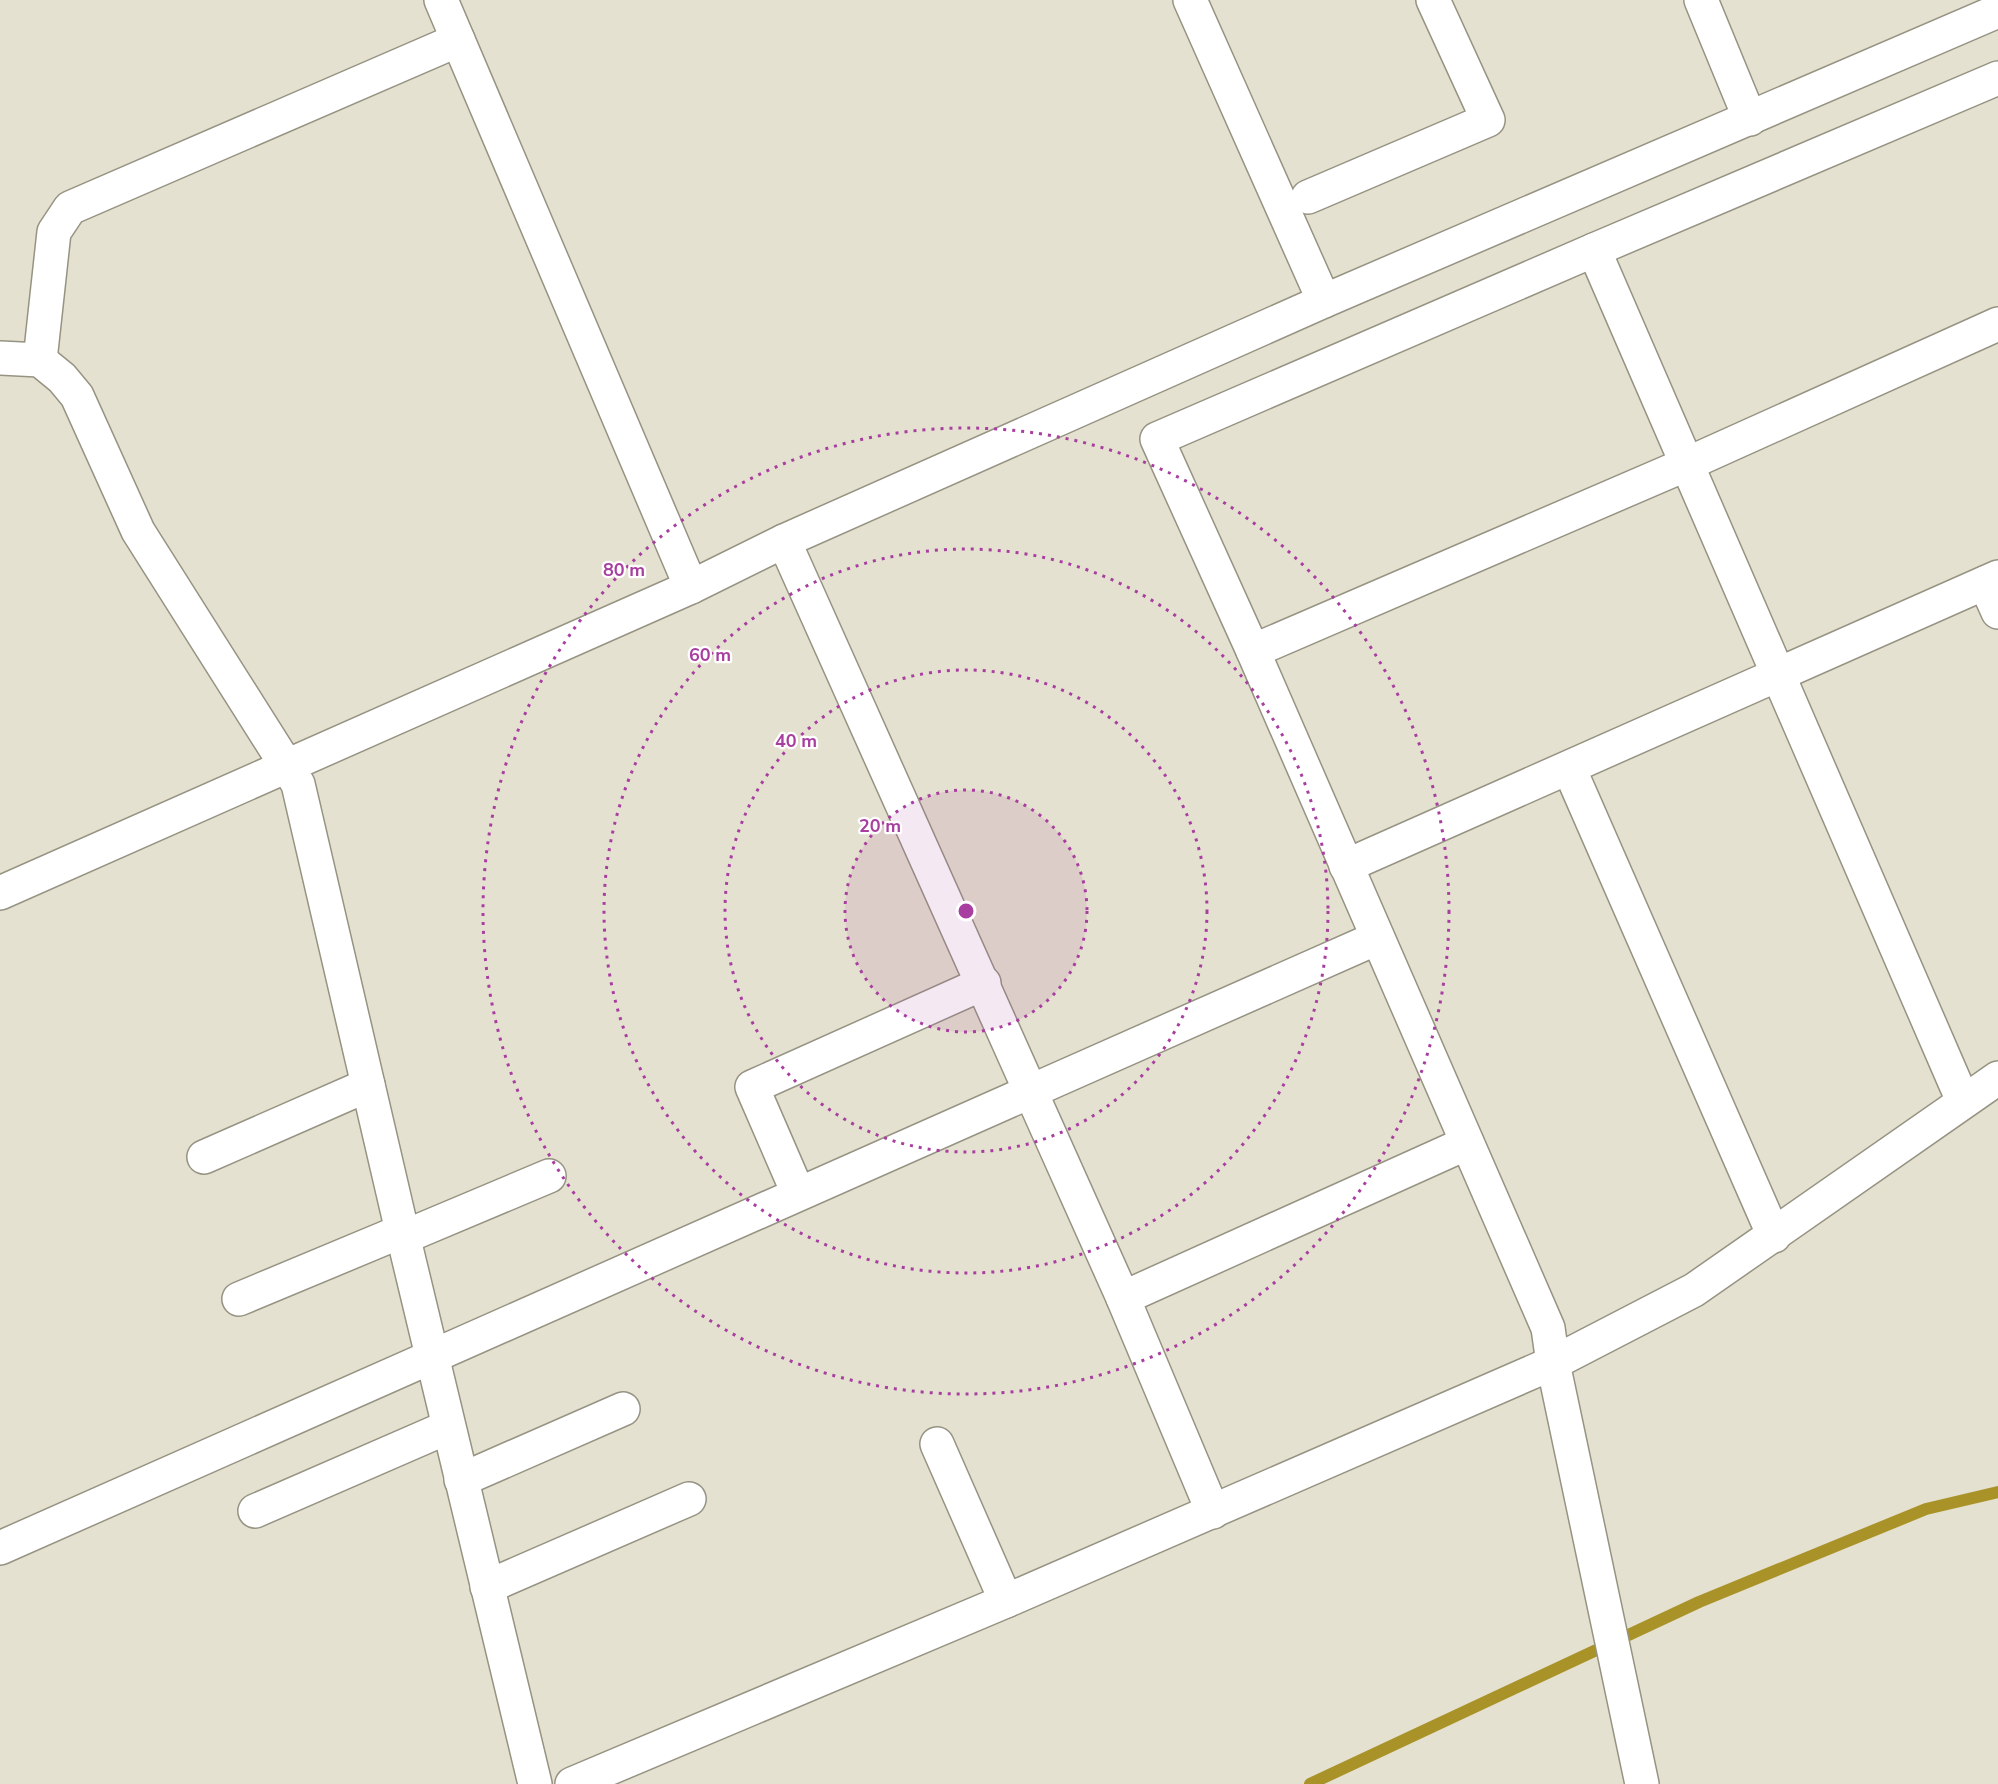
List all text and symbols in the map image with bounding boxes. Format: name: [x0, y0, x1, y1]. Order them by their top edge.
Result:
text: 80 m: [603, 558, 645, 582]
text: 60 m: [689, 643, 731, 667]
text: 40 m: [775, 729, 817, 753]
text: 20 m: [859, 814, 901, 838]
centre of rings: [956, 901, 976, 921]

